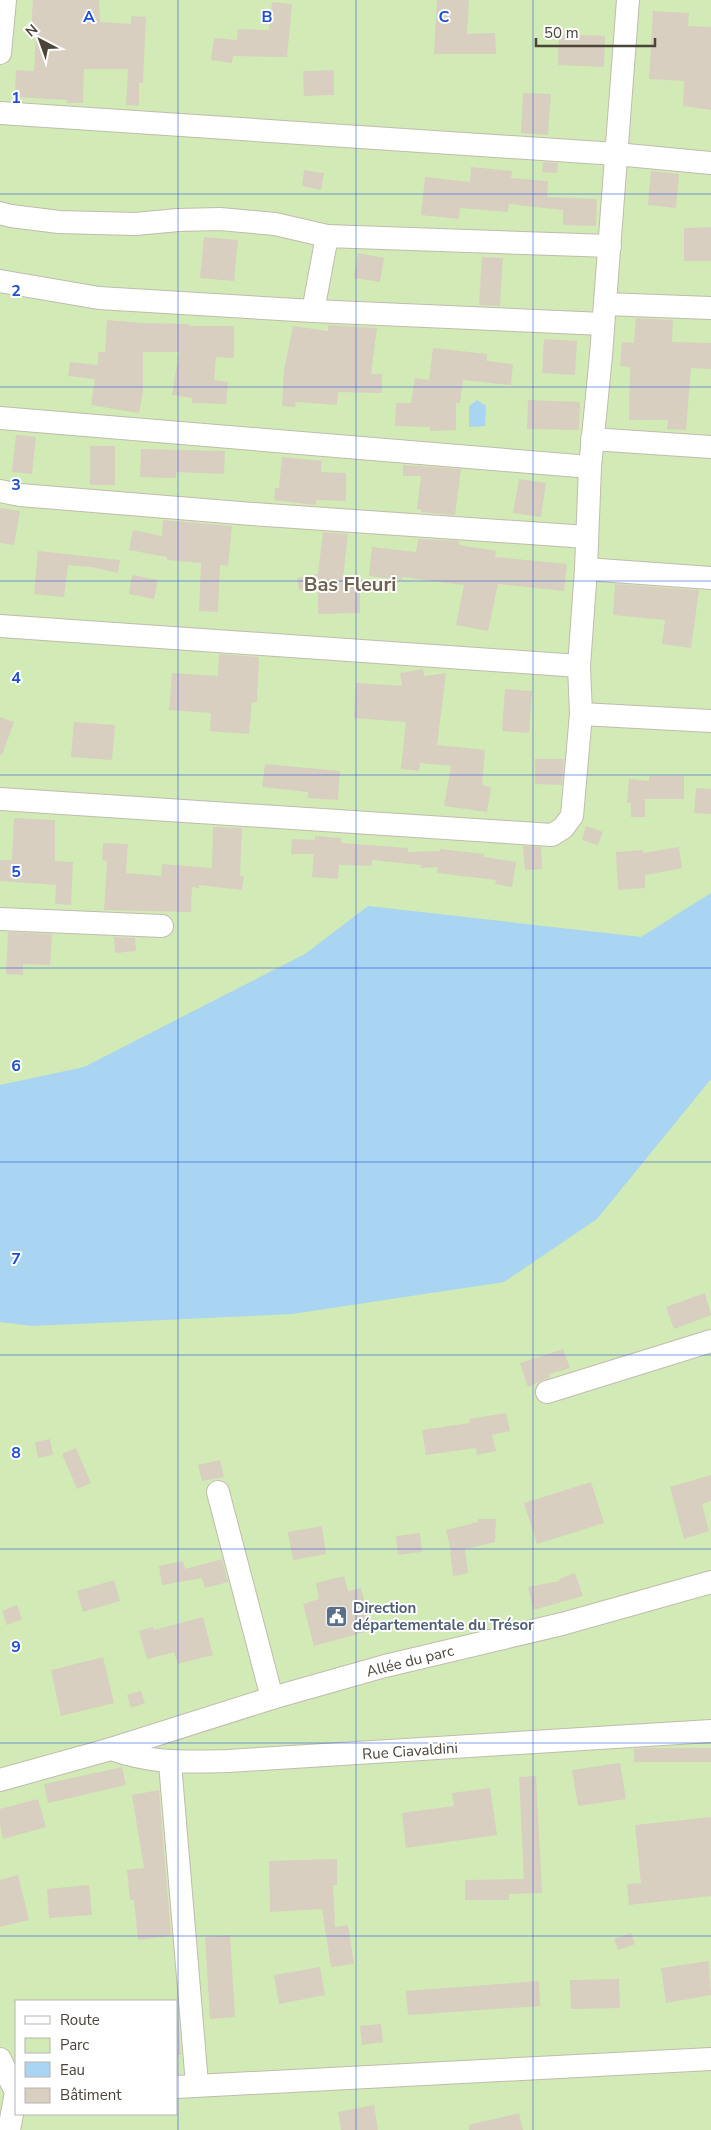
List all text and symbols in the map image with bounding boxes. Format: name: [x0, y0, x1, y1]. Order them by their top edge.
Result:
text: A: [83, 6, 95, 28]
text: B: [261, 6, 273, 28]
text: C: [439, 6, 450, 28]
north arrow: [15, 15, 65, 65]
scale bar: [536, 15, 655, 47]
text: N: [22, 20, 42, 41]
text: 50 m: [544, 23, 579, 43]
text: 1: [11, 87, 21, 109]
text: 2: [11, 280, 21, 302]
text: 3: [11, 474, 21, 496]
district label: Bas Fleuri: [304, 571, 396, 598]
text: 4: [11, 667, 21, 689]
text: 5: [11, 861, 21, 883]
text: 6: [11, 1055, 21, 1077]
text: 7: [11, 1248, 21, 1270]
text: 8: [11, 1442, 21, 1464]
place label: Direction départementale du Trésor: [353, 1598, 534, 1635]
public building icon: Direction départementale du Trésor: [325, 1605, 349, 1629]
text: 9: [11, 1636, 21, 1658]
street label: Allée du parc: [364, 1640, 456, 1682]
street label: Rue Ciavaldini: [361, 1738, 459, 1764]
legend: [15, 2000, 178, 2115]
text: Route: [60, 2010, 100, 2030]
text: Parc: [60, 2035, 89, 2055]
text: Eau: [60, 2060, 85, 2080]
text: Bâtiment: [60, 2085, 122, 2105]

